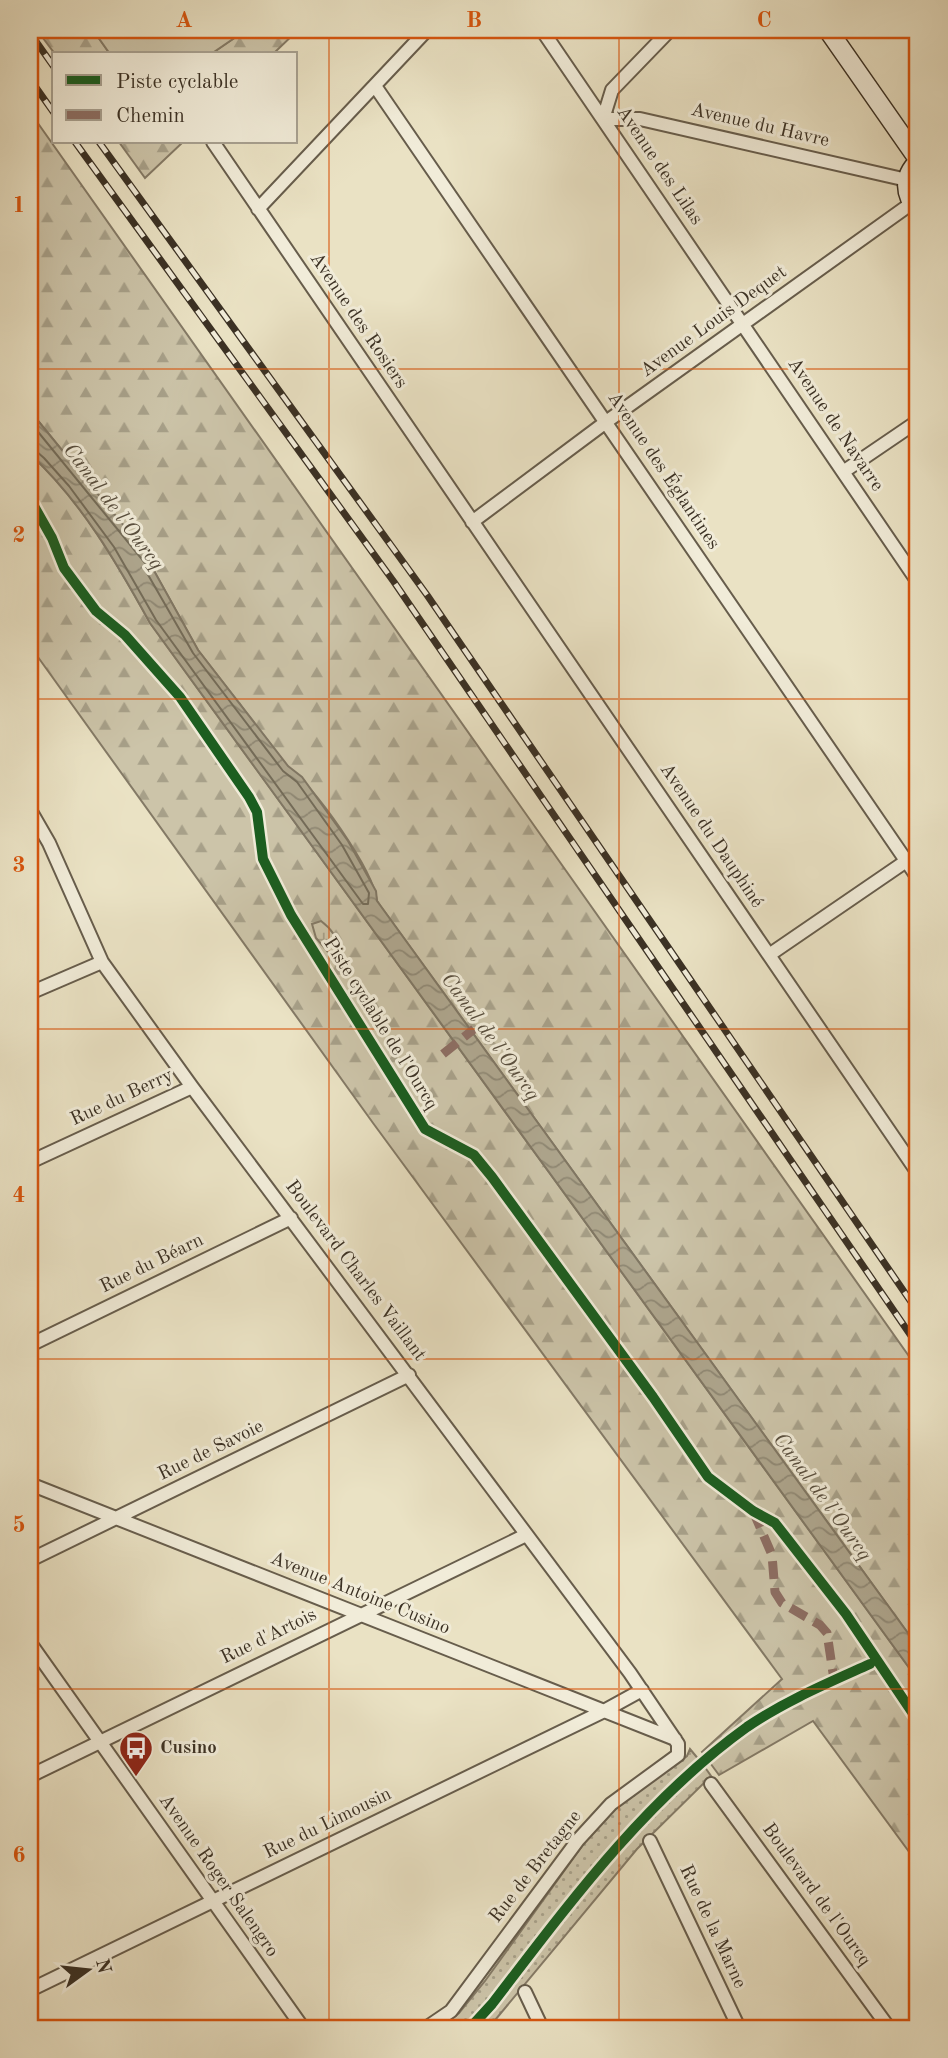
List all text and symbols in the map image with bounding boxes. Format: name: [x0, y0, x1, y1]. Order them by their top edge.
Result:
text: A: [175, 9, 193, 32]
text: B: [466, 9, 482, 32]
text: C: [756, 9, 772, 32]
legend: [52, 52, 298, 144]
text: Piste cyclable: [116, 72, 239, 93]
street label: Avenue du Havre: [689, 101, 831, 151]
street label: Avenue des Lilas: [612, 103, 706, 229]
text: Chemin: [116, 106, 185, 127]
text: 1: [12, 194, 26, 217]
street label: Avenue des Rosiers: [306, 250, 410, 392]
street label: Avenue Louis Dequet: [638, 263, 790, 381]
street label: Avenue de Navarre: [783, 355, 887, 495]
street label: Avenue des Églantines: [603, 387, 726, 553]
water label: Canal de l'Ourcq: [59, 440, 167, 574]
text: 2: [12, 524, 26, 547]
street label: Avenue du Dauphiné: [656, 760, 766, 912]
text: 3: [12, 854, 26, 877]
street label: Piste cyclable de l'Ourcq: [319, 935, 441, 1114]
water label: Canal de l'Ourcq: [437, 969, 543, 1105]
street label: Rue du Berry: [68, 1066, 176, 1130]
street label: Boulevard Charles Vaillant: [281, 1177, 429, 1365]
text: 4: [12, 1184, 26, 1207]
street label: Rue du Béarn: [97, 1231, 207, 1297]
street label: Rue de Savoie: [155, 1417, 267, 1485]
water label: Canal de l'Ourcq: [769, 1429, 875, 1565]
text: 5: [12, 1514, 26, 1537]
street label: Avenue Antoine Cusino: [267, 1549, 453, 1639]
street label: Rue d'Artois: [218, 1606, 320, 1668]
bus stop icon: Cusino: [117, 1729, 155, 1778]
place label: Cusino: [160, 1739, 217, 1758]
street label: Rue du Limousin: [261, 1785, 395, 1863]
street label: Avenue Roger Salengro: [155, 1791, 281, 1961]
street label: Rue de Bretagne: [486, 1807, 586, 1927]
street label: Boulevard de l'Ourcq: [758, 1820, 874, 1970]
text: 6: [12, 1844, 26, 1867]
street label: Rue de la Marne: [675, 1862, 749, 1992]
north arrow: [52, 1936, 122, 2006]
text: N: [91, 1957, 113, 1976]

